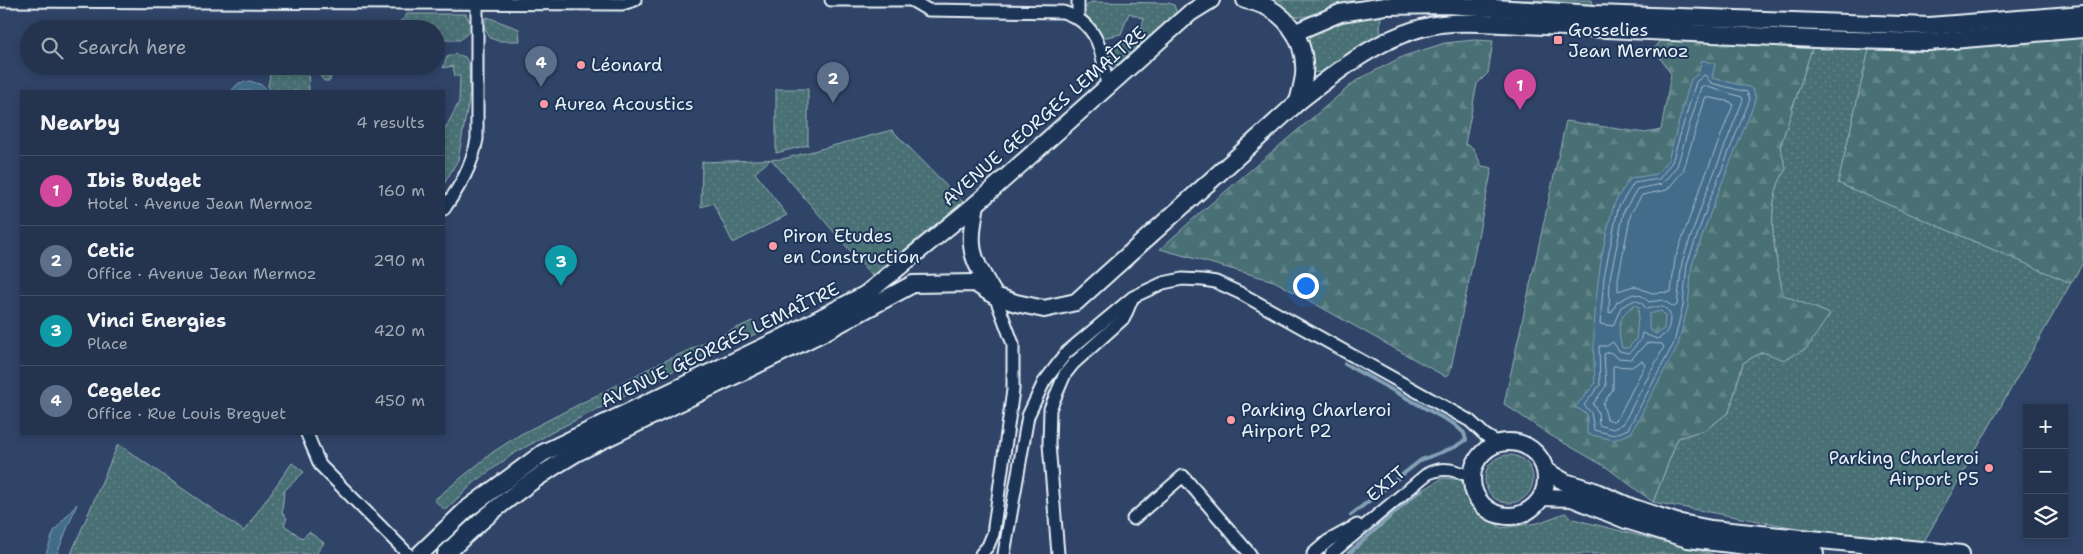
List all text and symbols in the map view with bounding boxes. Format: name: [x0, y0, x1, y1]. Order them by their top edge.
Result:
place label: Gosselies Jean Mermoz: [1568, 18, 1689, 63]
search box: [20, 20, 445, 75]
street label: AVENUE GEORGES LEMAÎTRE: [937, 21, 1151, 211]
icon: search: [38, 34, 66, 62]
marker: Gosselies Jean Mermoz: [1552, 34, 1564, 46]
text: Search here: [78, 35, 187, 60]
pin: 4: [525, 46, 557, 87]
place label: Léonard: [591, 53, 662, 77]
marker: Léonard: [575, 59, 587, 71]
pin: 2: [817, 62, 849, 103]
pin: 1: [1504, 69, 1536, 110]
place label: Aurea Acoustics: [554, 92, 694, 116]
marker: Aurea Acoustics: [538, 98, 550, 110]
text: Nearby: [40, 109, 120, 137]
text: 4 results: [356, 112, 425, 133]
text: Ibis Budget: [87, 168, 201, 193]
text: 1: [52, 180, 60, 201]
text: 160 m: [378, 180, 425, 201]
text: Hotel · Avenue Jean Mermoz: [87, 193, 313, 214]
place label: Piron Etudes en Construction: [783, 224, 920, 269]
text: Cetic: [87, 238, 135, 263]
marker: Piron Etudes en Construction: [767, 240, 779, 252]
pin: 3: [545, 245, 577, 286]
text: 2: [50, 250, 62, 271]
text: 290 m: [373, 250, 425, 271]
text: Office · Avenue Jean Mermoz: [87, 263, 317, 284]
your location: [1293, 273, 1319, 299]
street label: AVENUE GEORGES LEMAÎTRE: [597, 277, 843, 413]
text: Vinci Energies: [87, 308, 226, 333]
text: 3: [50, 320, 62, 341]
text: 420 m: [374, 320, 425, 341]
text: Place: [87, 333, 128, 354]
text: Cegelec: [87, 378, 161, 403]
text: 4: [50, 390, 62, 411]
text: 450 m: [374, 390, 425, 411]
place label: Parking Charleroi Airport P2: [1241, 398, 1391, 443]
text: Office · Rue Louis Breguet: [87, 403, 286, 424]
map controls: [2023, 404, 2068, 539]
button: +: [2023, 404, 2068, 449]
marker: Parking Charleroi Airport P2: [1225, 414, 1237, 426]
place label: Parking Charleroi Airport P5: [1829, 446, 1979, 491]
button: −: [2023, 449, 2068, 494]
street label: EXIT: [1361, 461, 1411, 507]
marker: Parking Charleroi Airport P5: [1983, 462, 1995, 474]
button: layers: [2023, 494, 2068, 539]

